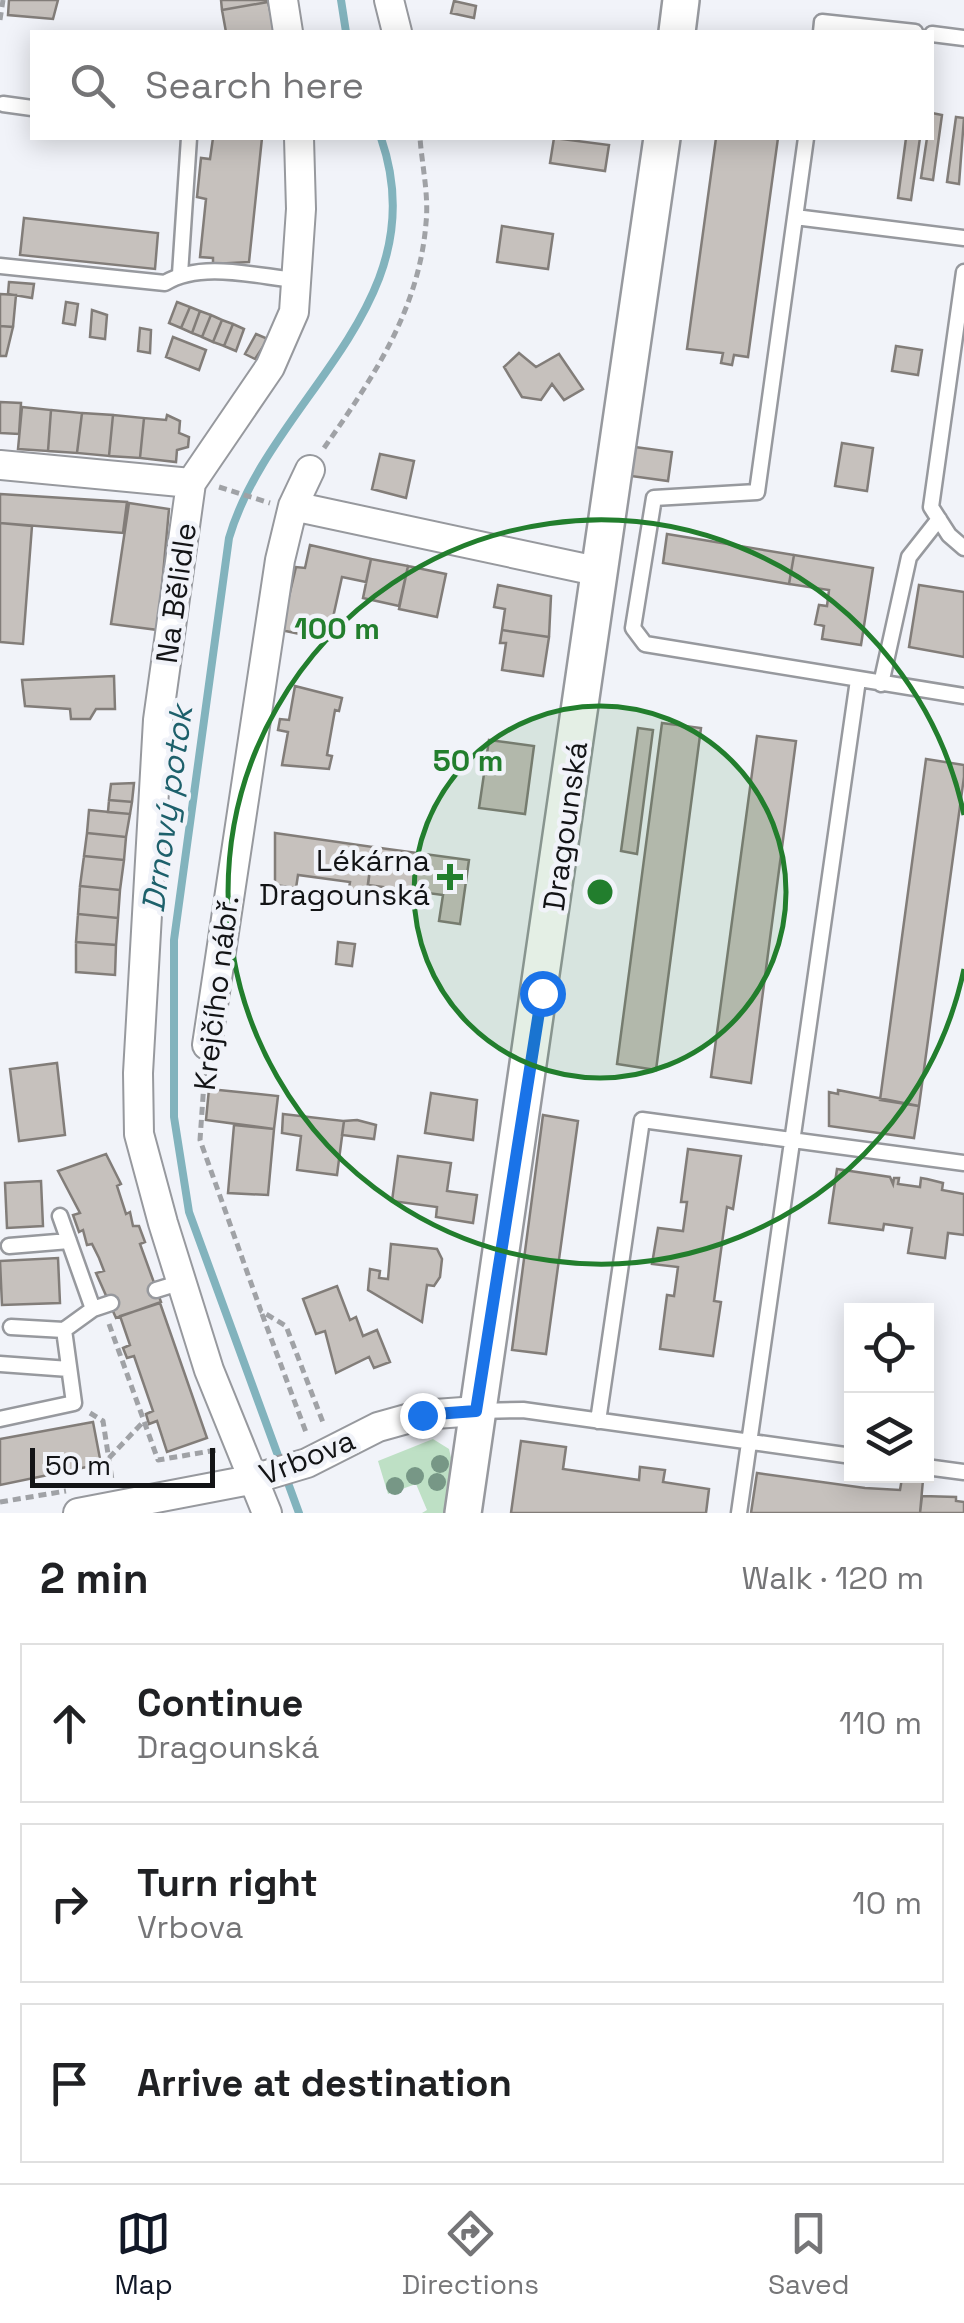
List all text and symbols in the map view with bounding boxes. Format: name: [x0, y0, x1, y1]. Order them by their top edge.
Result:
search box: [30, 30, 934, 140]
icon: search: [65, 58, 120, 113]
text: Search here: [145, 61, 364, 109]
street label: Na Bělidle: [147, 520, 205, 666]
text: 100 m: [294, 609, 380, 648]
water label: Drnový potok: [133, 700, 202, 915]
street label: Dragounská: [534, 739, 596, 913]
text: 50 m: [433, 741, 503, 780]
place label: Lékárna Dragounská: [259, 841, 430, 914]
marker: Lékárna Dragounská: [439, 866, 461, 888]
centre of rings: [582, 874, 618, 910]
street label: Krejčího nábř.: [185, 893, 247, 1093]
route start: [520, 971, 566, 1017]
map controls: [844, 1303, 934, 1483]
button: locate: [844, 1303, 934, 1393]
route end: [400, 1393, 446, 1439]
button: layers: [844, 1393, 934, 1483]
street label: Vrbova: [253, 1420, 361, 1494]
scale bar: [30, 1443, 215, 1488]
text: 50 m: [45, 1447, 111, 1483]
text: 2 min: [40, 1552, 149, 1605]
text: Walk · 120 m: [742, 1558, 924, 1598]
text: Continue: [137, 1679, 303, 1727]
icon: ahead: [42, 1696, 97, 1751]
text: 110 m: [839, 1703, 922, 1743]
text: Dragounská: [137, 1727, 319, 1767]
text: Turn right: [137, 1859, 318, 1907]
icon: right: [42, 1876, 97, 1931]
text: 10 m: [852, 1883, 922, 1923]
text: Vrbova: [137, 1907, 244, 1947]
icon: arrive: [42, 2056, 97, 2111]
text: Arrive at destination: [137, 2059, 512, 2107]
tab: Map: [114, 2206, 173, 2302]
tab: Directions: [402, 2206, 539, 2302]
tab: Saved: [768, 2206, 850, 2302]

